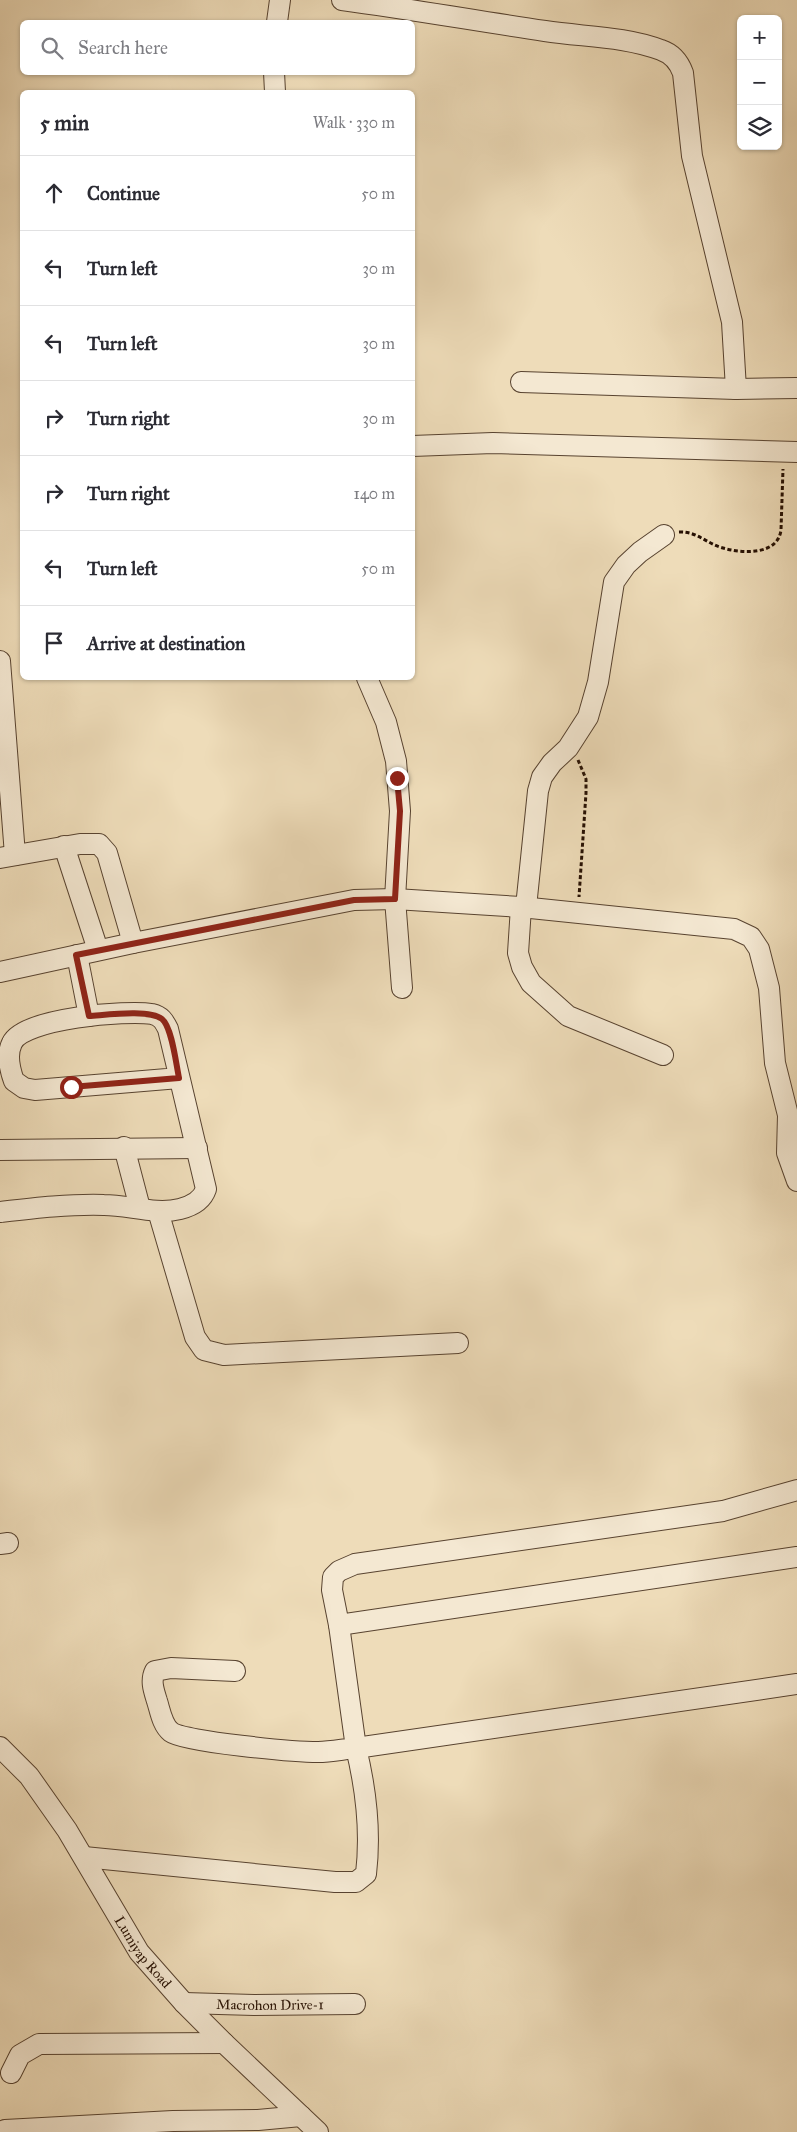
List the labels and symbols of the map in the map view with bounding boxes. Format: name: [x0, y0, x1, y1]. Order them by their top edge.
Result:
route end: [386, 767, 409, 790]
route start: [60, 1076, 83, 1099]
street label: Lumiyap Road: [111, 1913, 175, 1992]
street label: Macrohon Drive-1: [216, 1996, 324, 2014]

